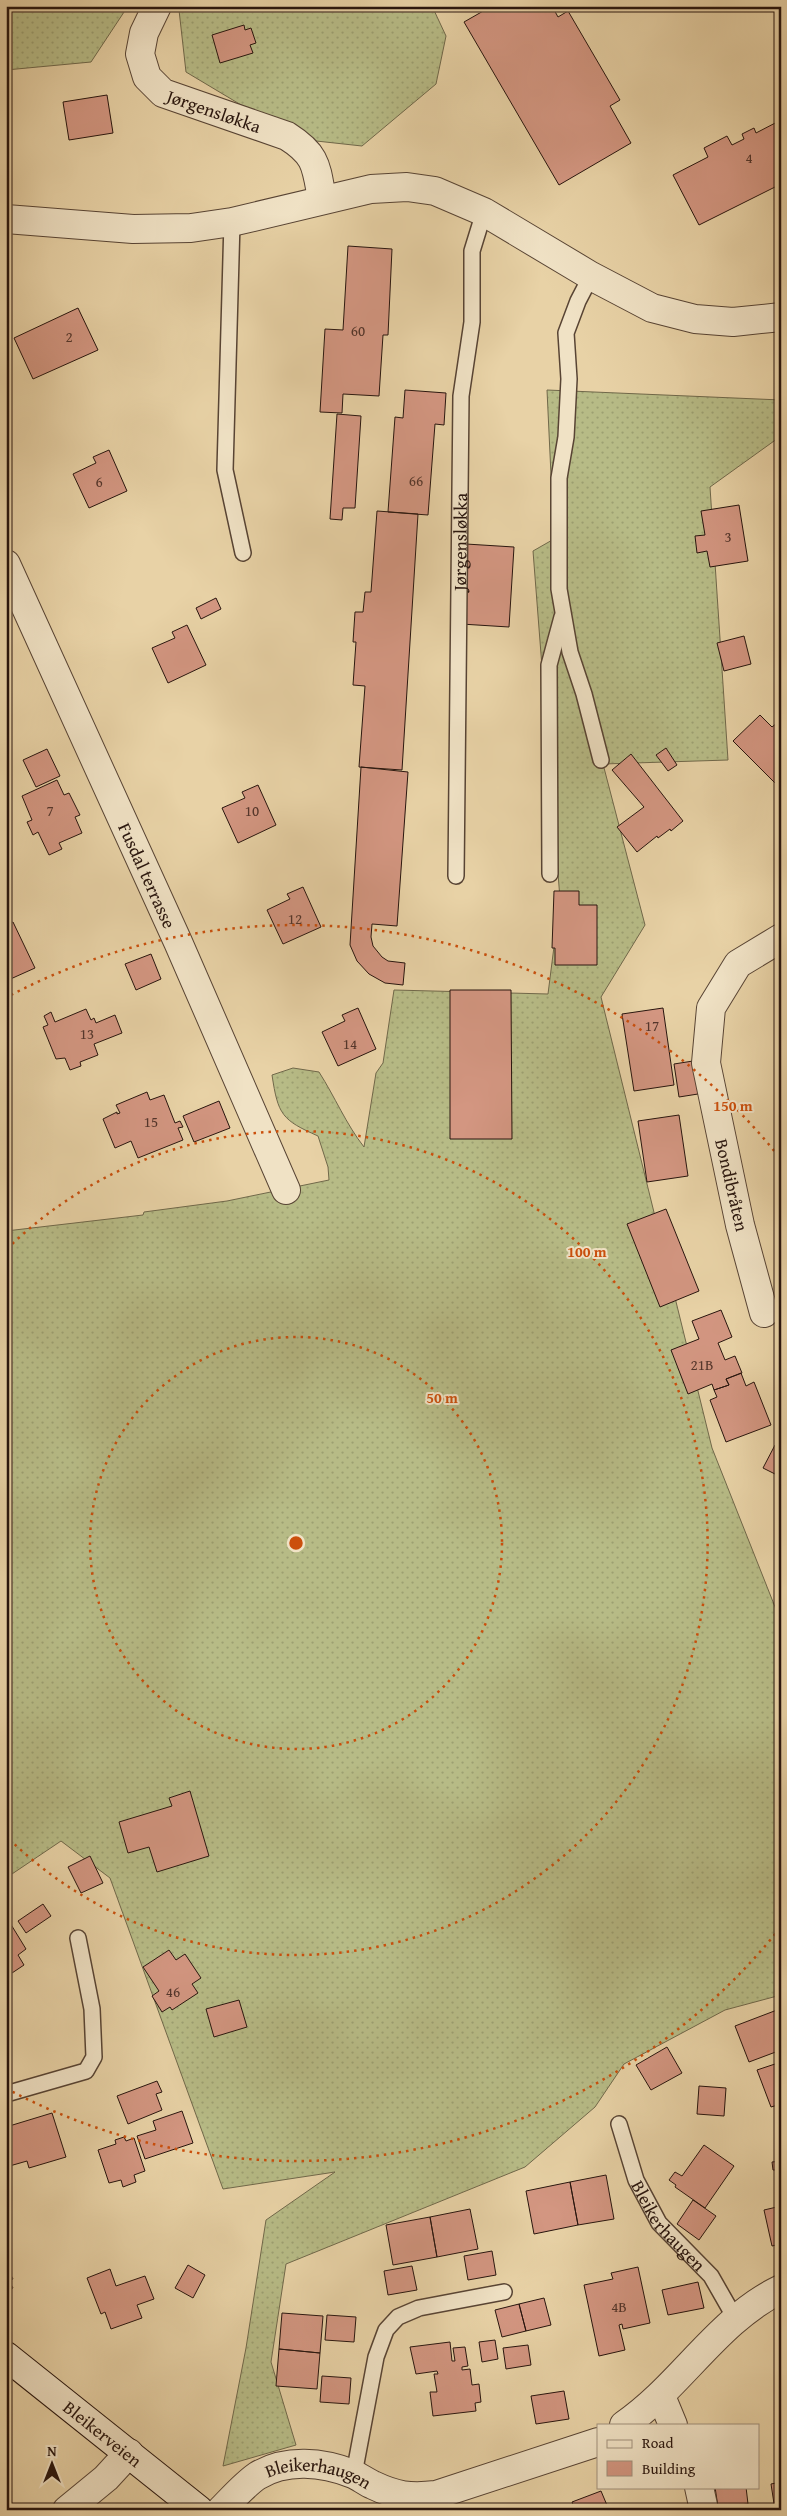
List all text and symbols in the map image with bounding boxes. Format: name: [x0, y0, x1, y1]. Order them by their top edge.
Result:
street label: Jørgensløkka: [161, 81, 265, 140]
house number: 4: [745, 147, 753, 168]
house number: 60: [351, 320, 365, 341]
house number: 2: [65, 326, 73, 347]
house number: 66: [409, 470, 423, 491]
house number: 6: [95, 471, 103, 492]
street label: Jørgensløkka: [445, 492, 473, 593]
house number: 3: [724, 526, 732, 547]
house number: 7: [46, 800, 54, 821]
house number: 10: [245, 800, 259, 821]
street label: Fusdal terrasse: [112, 818, 183, 933]
house number: 12: [288, 908, 302, 929]
house number: 17: [645, 1015, 659, 1036]
house number: 13: [80, 1023, 94, 1044]
house number: 14: [343, 1033, 357, 1054]
text: 150 m: [713, 1095, 753, 1116]
house number: 15: [144, 1111, 158, 1132]
street label: Bondibråten: [708, 1136, 756, 1234]
text: 100 m: [567, 1241, 607, 1262]
house number: 21B: [691, 1354, 713, 1375]
text: 50 m: [426, 1387, 458, 1408]
centre of rings: [287, 1534, 305, 1552]
house number: 46: [166, 1981, 180, 2002]
street label: Bleikerhaugen: [625, 2175, 712, 2277]
house number: 4B: [611, 2296, 627, 2317]
street label: Bleikerveien: [58, 2393, 148, 2473]
legend: [597, 2424, 760, 2488]
text: Road: [642, 2432, 673, 2453]
north arrow: [28, 2438, 78, 2488]
text: N: [47, 2441, 57, 2461]
street label: Bleikerhaugen: [261, 2450, 377, 2495]
text: Building: [642, 2458, 696, 2479]

